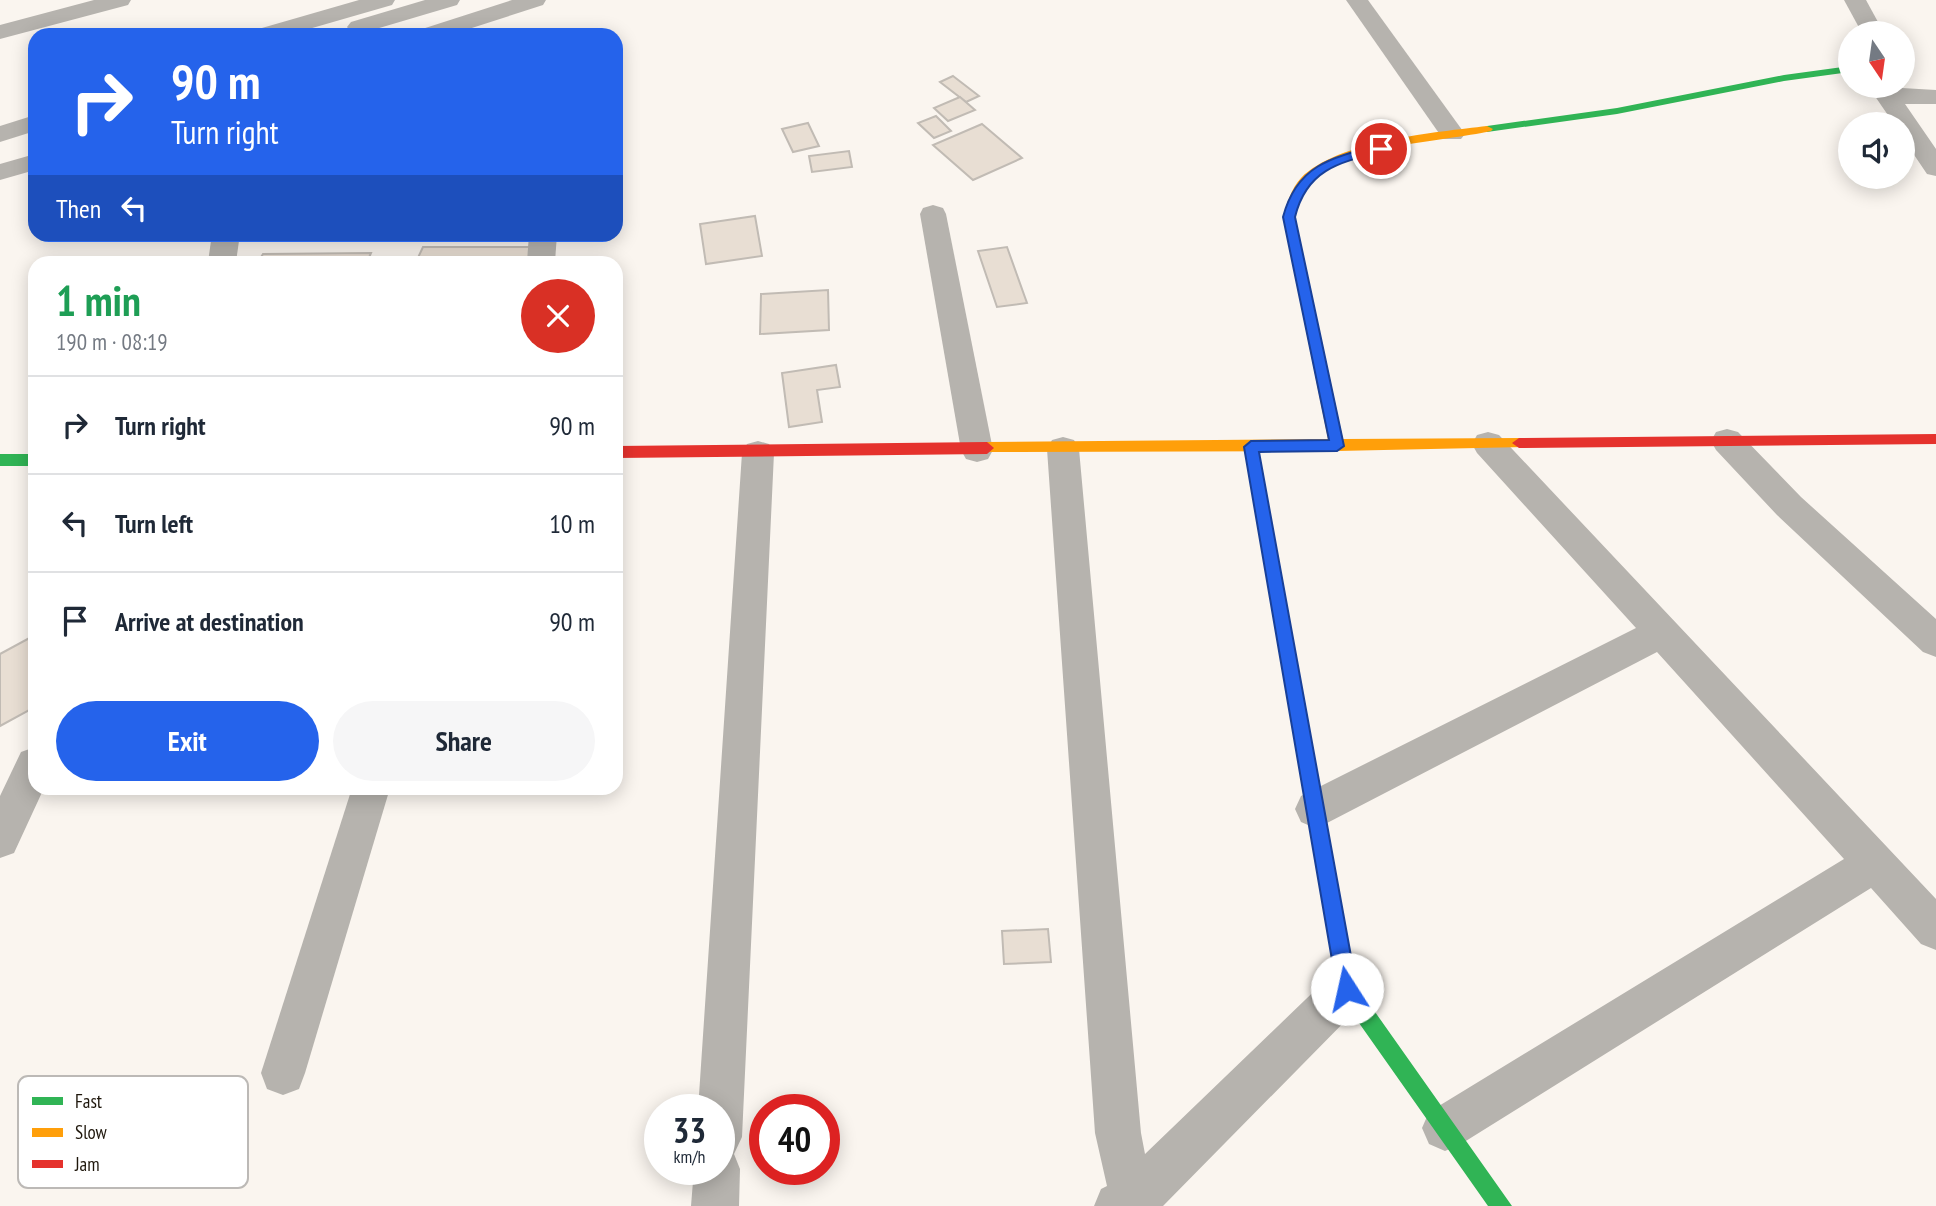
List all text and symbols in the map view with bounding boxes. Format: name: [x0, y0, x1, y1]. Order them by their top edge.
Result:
north arrow: [1838, 21, 1914, 98]
map controls: [1838, 21, 1915, 189]
text: 90 m: [171, 49, 260, 113]
icon: right: [56, 56, 147, 147]
text: Turn right: [171, 111, 279, 153]
button: sound: [1838, 112, 1915, 189]
pin: [1351, 119, 1411, 179]
icon: arrive: [1362, 130, 1400, 168]
icon: left: [115, 189, 153, 227]
text: Then: [56, 192, 101, 225]
text: 1 min: [56, 273, 141, 328]
button: close: [521, 279, 595, 353]
text: 190 m · 08:19: [56, 327, 168, 356]
icon: right: [56, 406, 94, 444]
text: Turn right: [115, 409, 206, 442]
text: 90 m: [549, 409, 595, 442]
icon: left: [56, 504, 94, 542]
text: Turn left: [115, 507, 193, 540]
text: 10 m: [549, 507, 595, 540]
icon: arrive: [56, 602, 94, 640]
text: Arrive at destination: [115, 605, 304, 638]
text: 90 m: [549, 605, 595, 638]
button: Exit: [56, 701, 319, 781]
button: Share: [333, 701, 595, 781]
position arrow: [1310, 952, 1384, 1026]
legend: [18, 1076, 248, 1188]
text: Fast: [75, 1089, 103, 1113]
speed limit sign: 40: [749, 1094, 840, 1185]
text: 33: [673, 1107, 706, 1153]
text: Slow: [75, 1120, 108, 1144]
text: km/h: [674, 1145, 705, 1168]
text: Jam: [74, 1152, 100, 1176]

